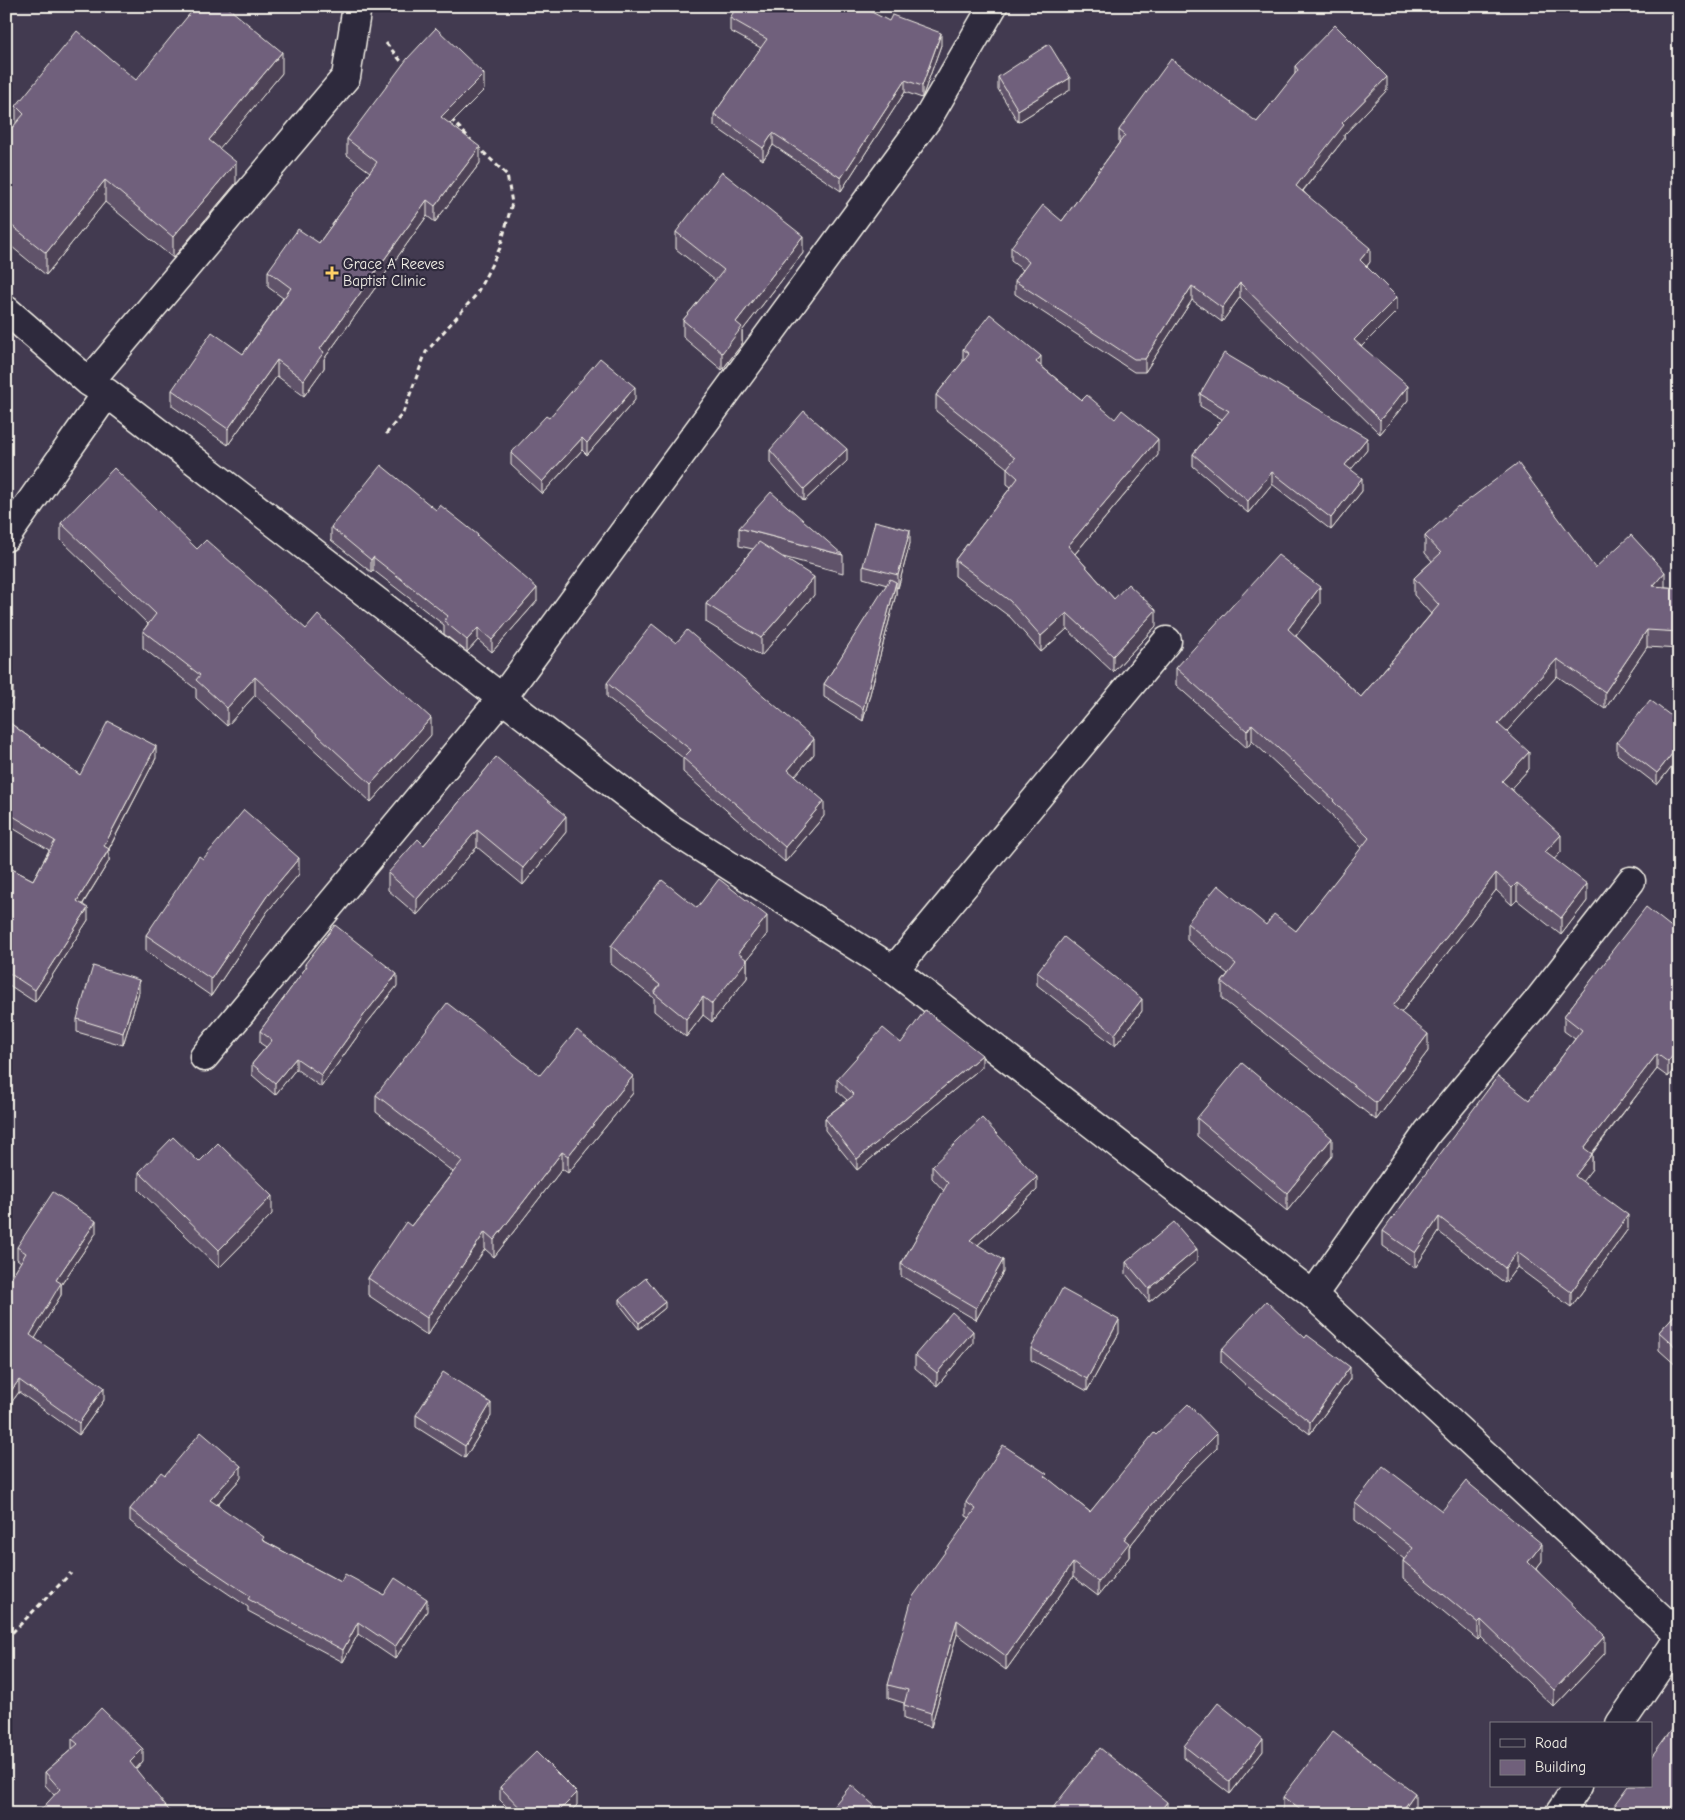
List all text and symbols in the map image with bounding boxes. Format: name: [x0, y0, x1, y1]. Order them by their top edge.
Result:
place label: Grace A Reeves Baptist Clinic: [343, 255, 444, 290]
marker: Grace A Reeves Baptist Clinic: [325, 266, 339, 280]
legend: [1490, 1722, 1652, 1788]
text: Road: [1535, 1734, 1567, 1752]
text: Building: [1535, 1758, 1586, 1776]

